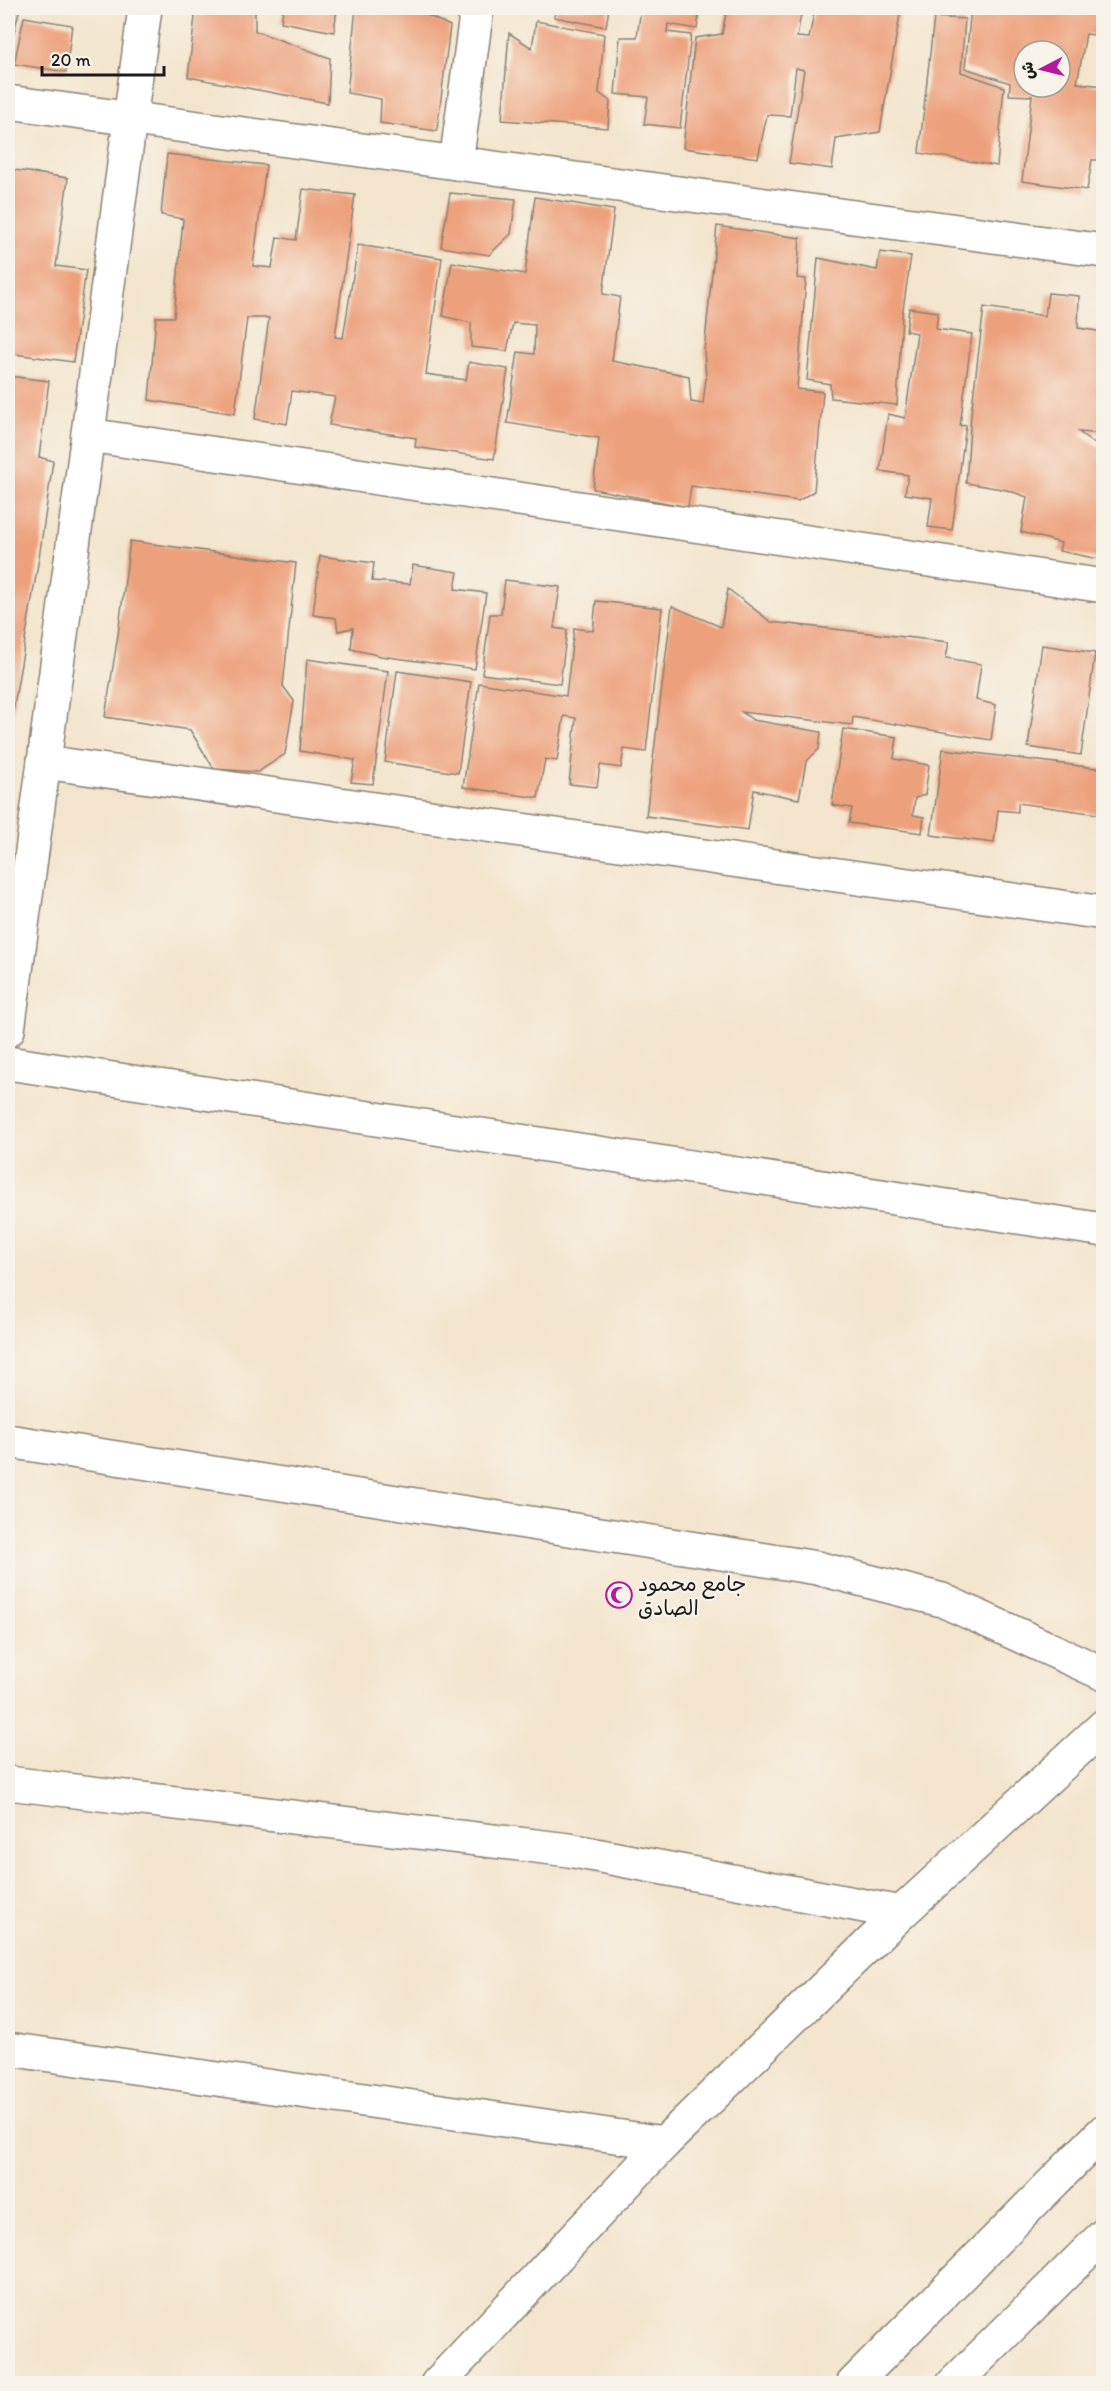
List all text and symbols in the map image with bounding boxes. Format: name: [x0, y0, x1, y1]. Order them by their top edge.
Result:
scale bar: [42, 39, 164, 77]
north arrow: [1012, 39, 1072, 99]
text: 20 m: [51, 49, 91, 71]
text: ش: [1017, 61, 1038, 81]
place label: جامع محمود الصادق: [638, 1571, 746, 1620]
mosque icon: جامع محمود الصادق: [604, 1580, 634, 1610]

